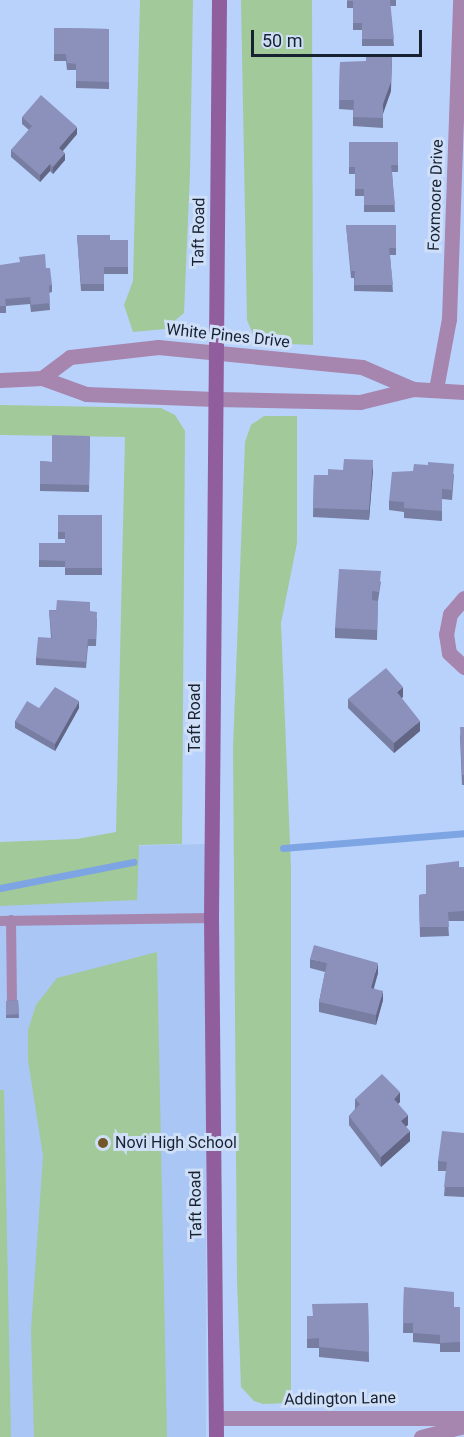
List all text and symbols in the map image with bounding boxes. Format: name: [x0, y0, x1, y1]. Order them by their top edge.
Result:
scale bar: [254, 18, 425, 56]
text: 50 m: [262, 30, 302, 51]
street label: Foxmoore Drive: [424, 139, 448, 251]
street label: Taft Road: [189, 197, 209, 267]
street label: White Pines Drive: [165, 320, 291, 352]
street label: Taft Road: [185, 684, 205, 752]
place label: Novi High School: [115, 1133, 237, 1153]
marker: Novi High School: [96, 1136, 110, 1150]
street label: Taft Road: [186, 1170, 206, 1240]
street label: Addington Lane: [284, 1388, 396, 1410]

